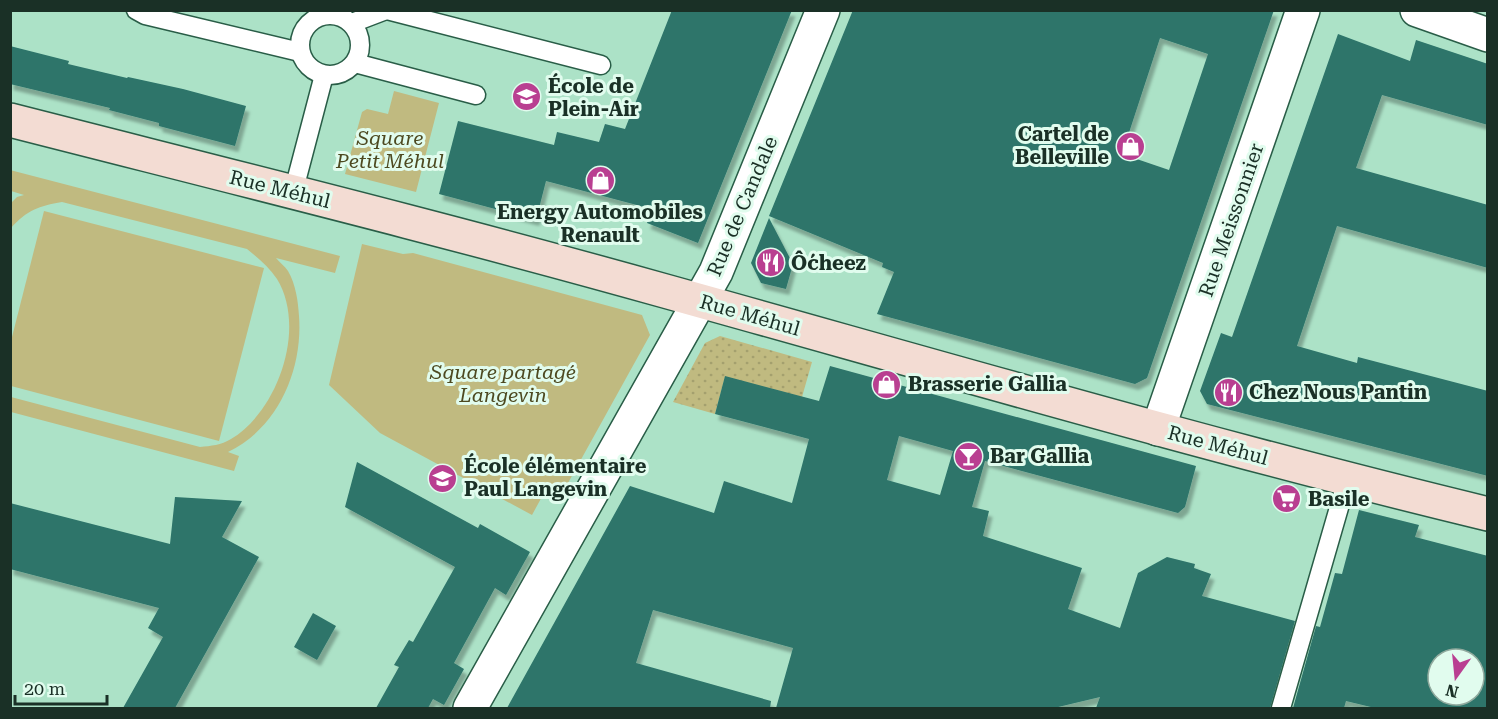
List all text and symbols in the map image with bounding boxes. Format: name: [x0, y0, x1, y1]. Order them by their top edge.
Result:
place label: École de Plein-Air: [548, 73, 639, 121]
school or university icon: École de Plein-Air: [511, 81, 543, 113]
place label: Cartel de Belleville: [1015, 122, 1109, 169]
park label: Square Petit Méhul: [335, 126, 444, 173]
shop icon: Cartel de Belleville: [1114, 130, 1146, 162]
street label: Rue de Candale: [702, 132, 782, 280]
street label: Rue Meissonnier: [1193, 140, 1269, 300]
street label: Rue Méhul: [227, 165, 333, 213]
shop icon: Energy Automobiles Renault: [584, 165, 616, 197]
place label: Energy Automobiles Renault: [497, 200, 703, 247]
restaurant icon: Ô´cheez: [754, 247, 786, 279]
place label: Ô´cheez: [791, 250, 866, 275]
street label: Rue Méhul: [697, 289, 803, 341]
park label: Square partagé Langevin: [429, 360, 576, 407]
shop icon: Brasserie Gallia: [871, 368, 903, 400]
place label: Brasserie Gallia: [908, 372, 1067, 396]
restaurant icon: Chez Nous Pantin: [1212, 376, 1244, 408]
place label: Chez Nous Pantin: [1249, 380, 1428, 404]
street label: Rue Méhul: [1165, 420, 1271, 470]
bar icon: Bar Gallia: [953, 440, 985, 472]
place label: Bar Gallia: [990, 444, 1089, 468]
place label: École élémentaire Paul Langevin: [464, 453, 647, 501]
school or university icon: École élémentaire Paul Langevin: [427, 462, 459, 494]
supermarket icon: Basile: [1271, 483, 1303, 515]
place label: Basile: [1308, 487, 1370, 511]
north arrow: [1426, 647, 1486, 707]
scale bar: [15, 668, 106, 706]
text: 20 m: [24, 678, 65, 699]
text: N: [1444, 680, 1461, 702]

